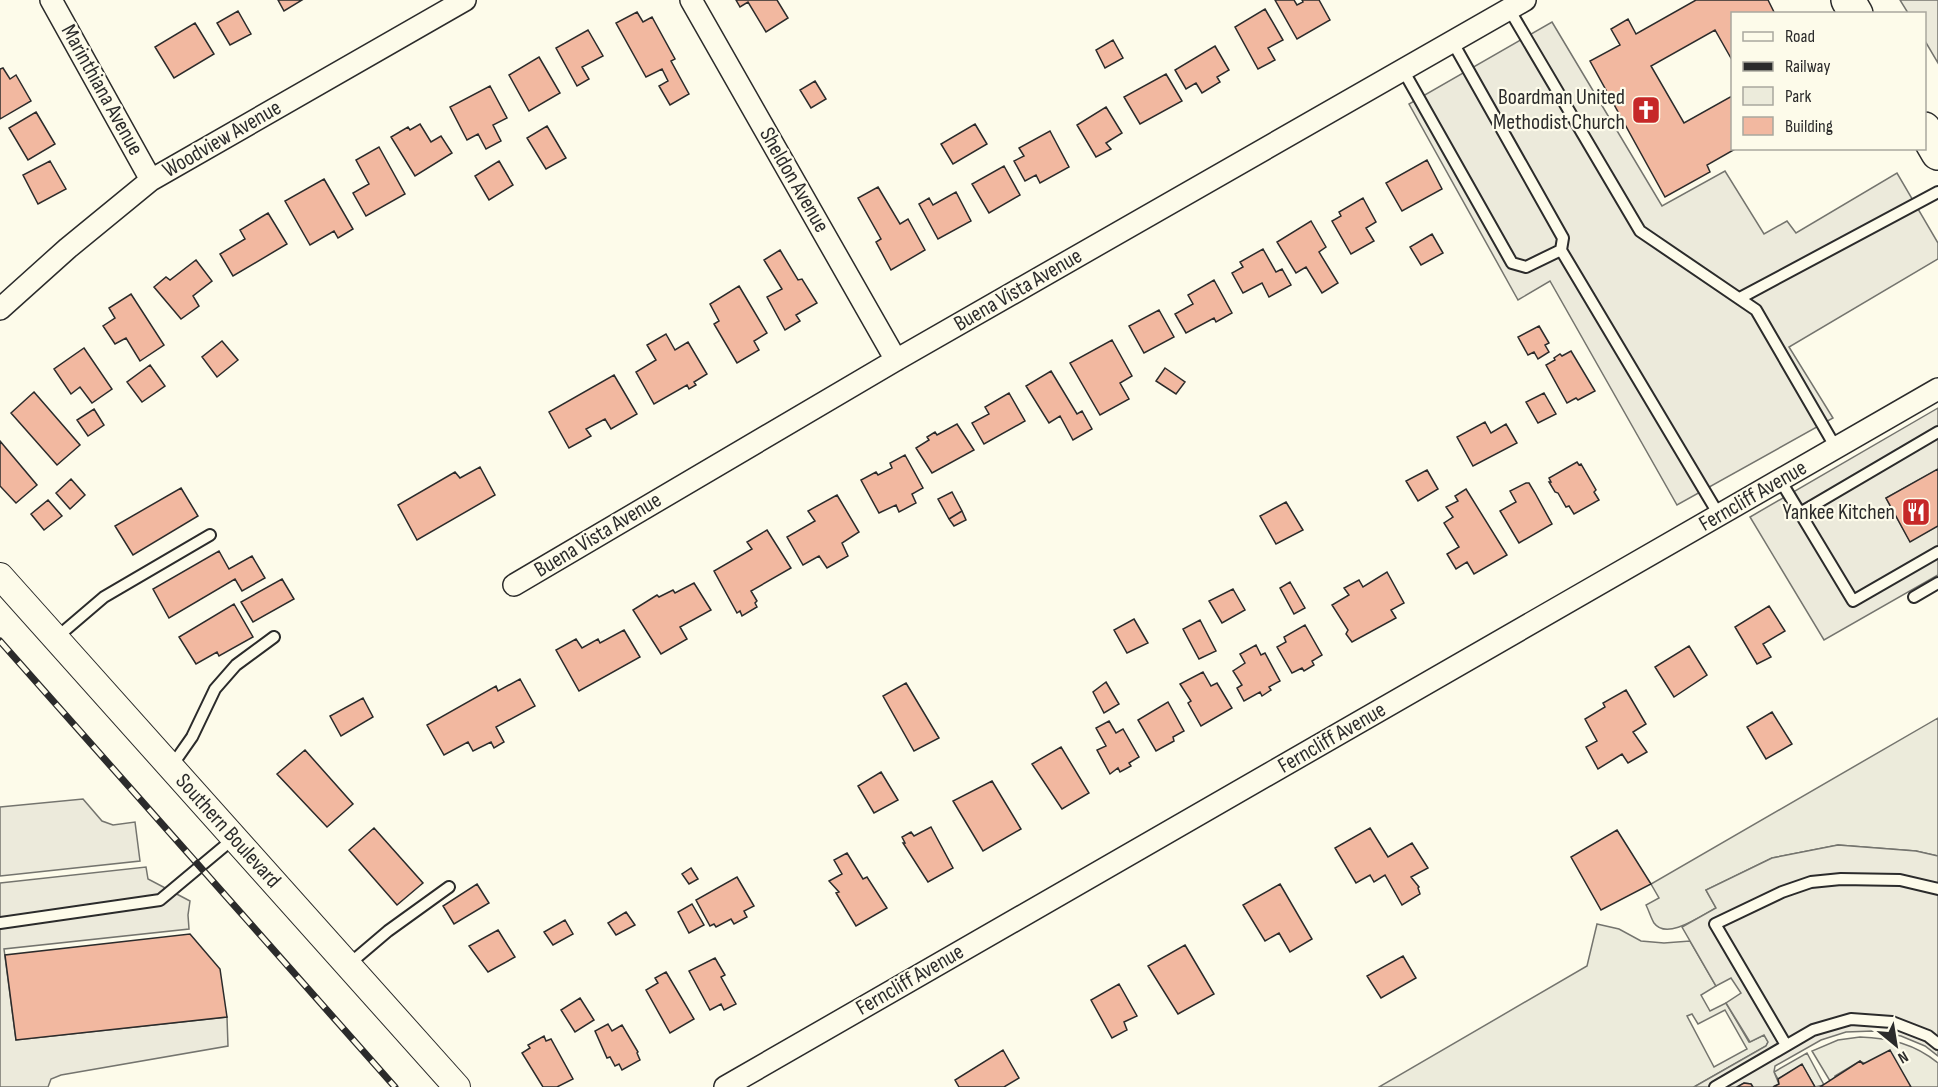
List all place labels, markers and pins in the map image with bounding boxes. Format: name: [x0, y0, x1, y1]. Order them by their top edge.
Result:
place label: Boardman United Methodist Church: [1493, 84, 1625, 136]
church icon: Boardman United Methodist Church: [1630, 94, 1662, 126]
restaurant icon: Yankee Kitchen: [1900, 496, 1932, 528]
place label: Yankee Kitchen: [1783, 499, 1895, 526]

